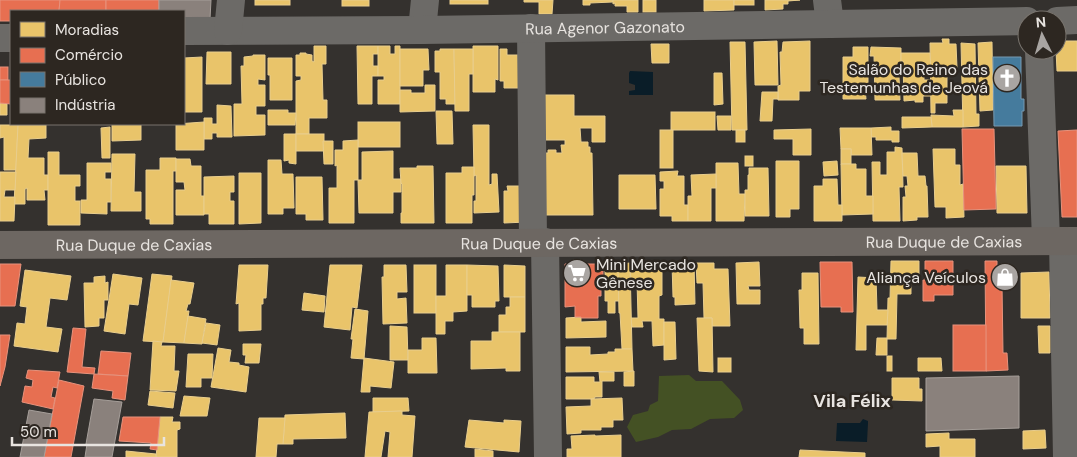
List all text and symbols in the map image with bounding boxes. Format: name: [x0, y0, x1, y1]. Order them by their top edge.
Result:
legend: [10, 10, 185, 125]
north arrow: [1017, 10, 1067, 60]
text: N: [1035, 13, 1047, 31]
street label: Rua Agenor Gazonato: [525, 16, 685, 39]
text: Moradias: [55, 20, 119, 40]
text: Comércio: [55, 45, 123, 65]
place label: Salão do Reino das Testemunhas de Jeová: [819, 59, 988, 98]
church icon: Salão do Reino das Testemunhas de Jeová: [992, 63, 1022, 93]
text: Público: [55, 70, 106, 90]
text: Indústria: [55, 95, 116, 115]
street label: Rua Duque de Caxias: [866, 231, 1022, 253]
street label: Rua Duque de Caxias: [461, 233, 617, 254]
street label: Rua Duque de Caxias: [56, 234, 212, 256]
place label: Mini Mercado Gênese: [596, 254, 696, 293]
supermarket icon: Mini Mercado Gênese: [562, 258, 592, 288]
shop icon: Aliança Veículos: [990, 262, 1020, 292]
place label: Aliança Veículos: [866, 267, 986, 288]
district label: Vila Félix: [813, 389, 891, 413]
scale bar: [12, 414, 165, 446]
text: 50 m: [20, 422, 57, 442]

